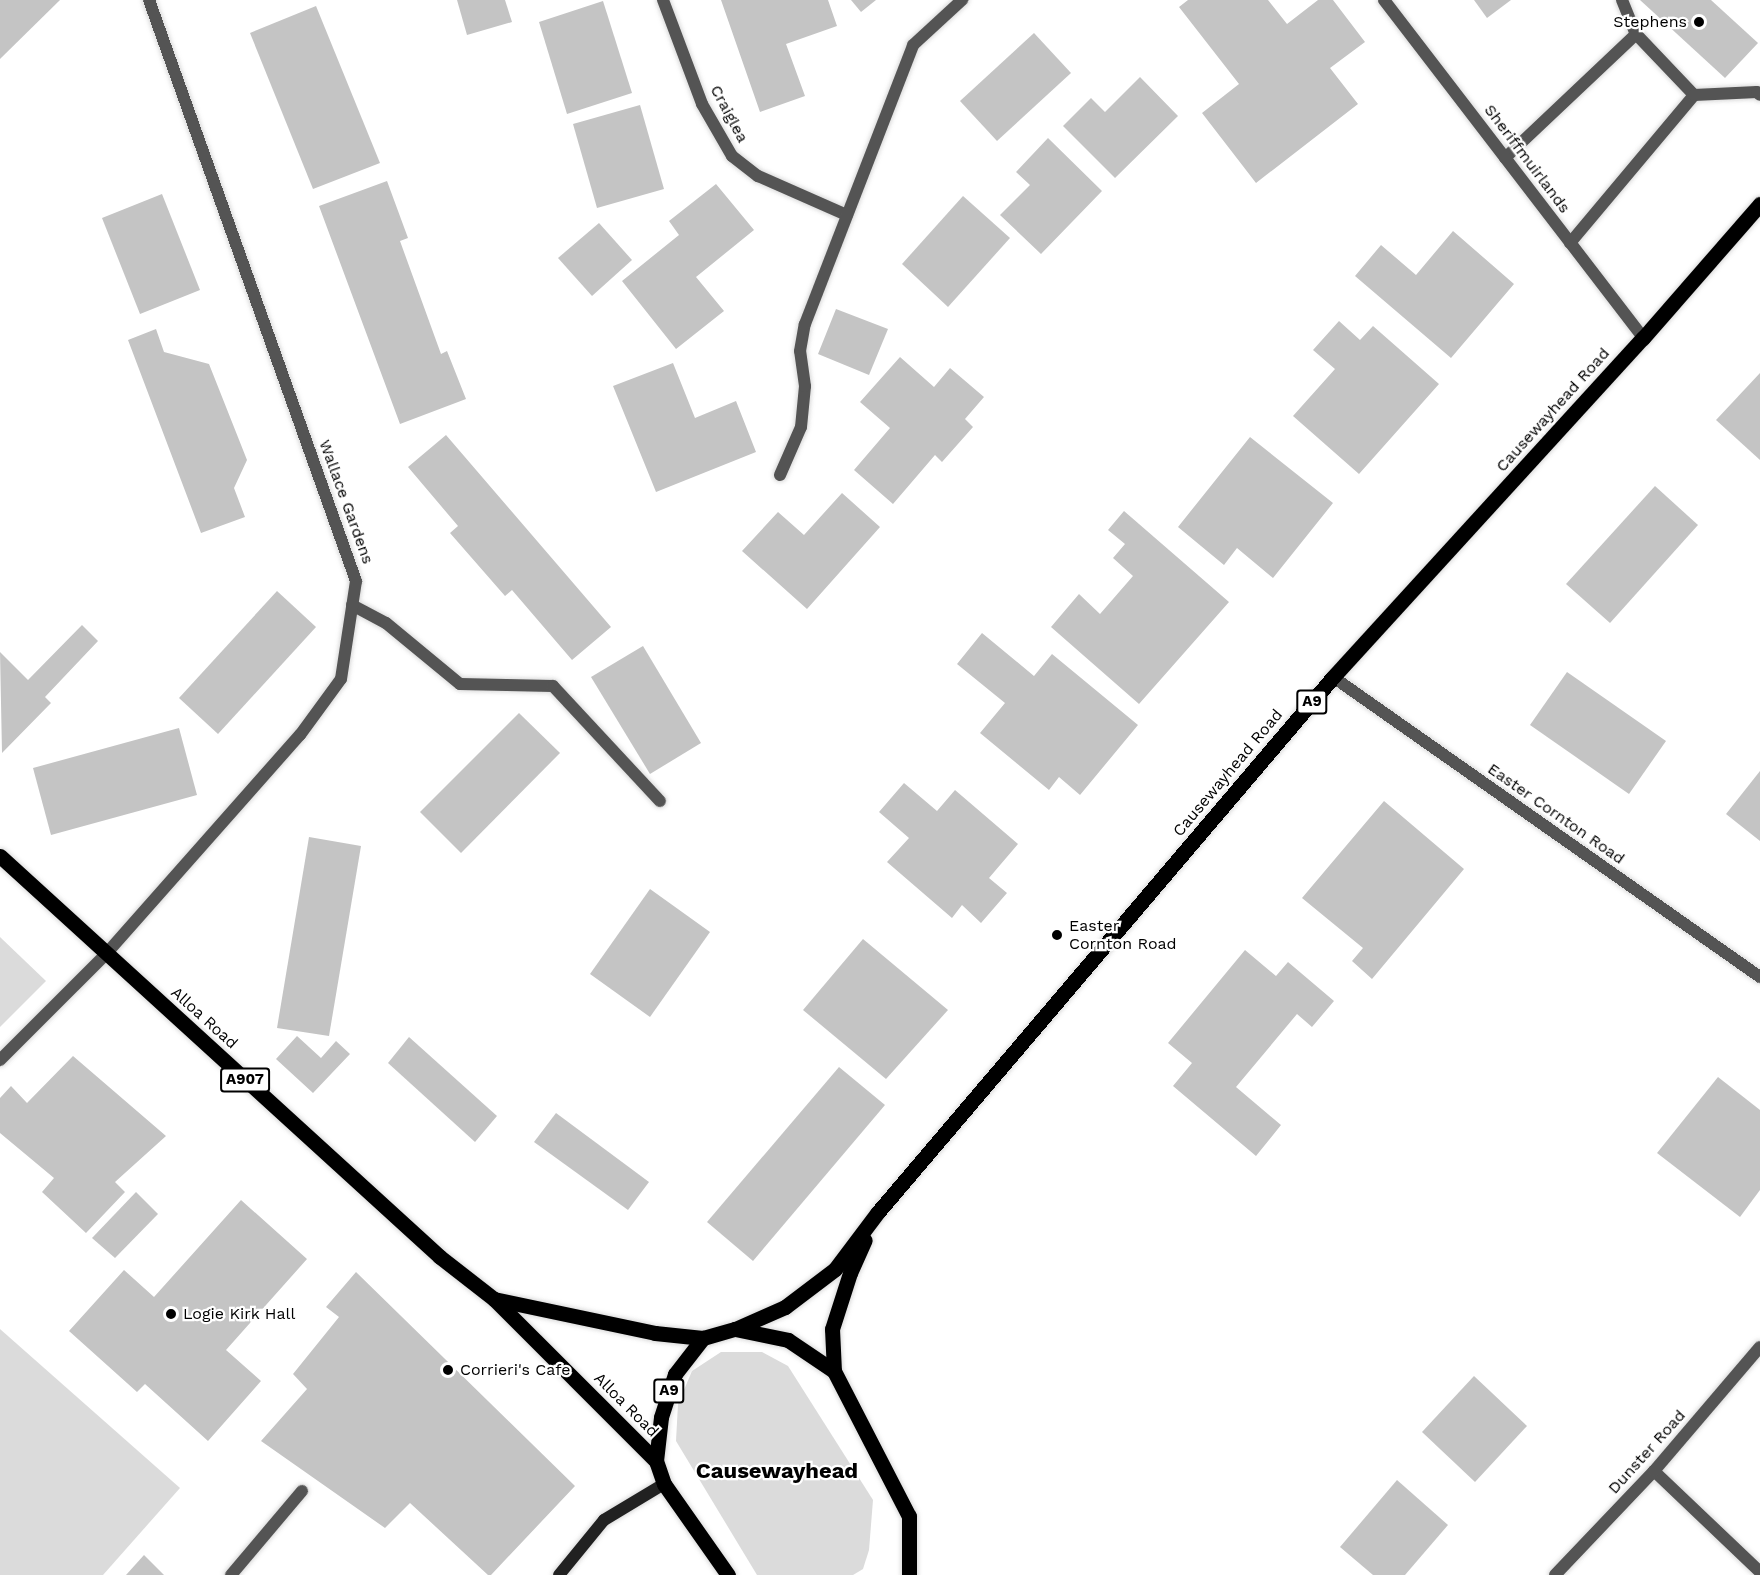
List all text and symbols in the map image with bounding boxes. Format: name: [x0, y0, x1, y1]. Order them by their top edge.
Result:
place label: Stephens: [1613, 12, 1687, 32]
marker: Stephens: [1692, 15, 1706, 29]
street label: Craiglea: [706, 82, 752, 146]
street label: Sheriffmuirlands: [1480, 101, 1574, 217]
street label: Causewayhead Road: [1492, 344, 1614, 476]
street label: Wallace Gardens: [315, 437, 377, 567]
road number: A9: [1296, 690, 1328, 714]
street label: Causewayhead Road: [1169, 705, 1287, 841]
street label: Easter Cornton Road: [1484, 759, 1628, 869]
place label: Easter Cornton Road: [1069, 916, 1177, 954]
marker: Easter Cornton Road: [1050, 928, 1064, 942]
street label: Alloa Road: [167, 983, 241, 1053]
road number: A907: [220, 1068, 270, 1092]
place label: Logie Kirk Hall: [183, 1304, 296, 1324]
marker: Logie Kirk Hall: [164, 1307, 178, 1321]
place label: Corrieri's Cafe: [460, 1360, 571, 1380]
marker: Corrieri's Cafe: [441, 1363, 455, 1377]
street label: Alloa Road: [590, 1369, 662, 1441]
road number: A9: [652, 1379, 686, 1403]
street label: Dunster Road: [1604, 1406, 1690, 1498]
district label: Causewayhead: [696, 1458, 858, 1484]

